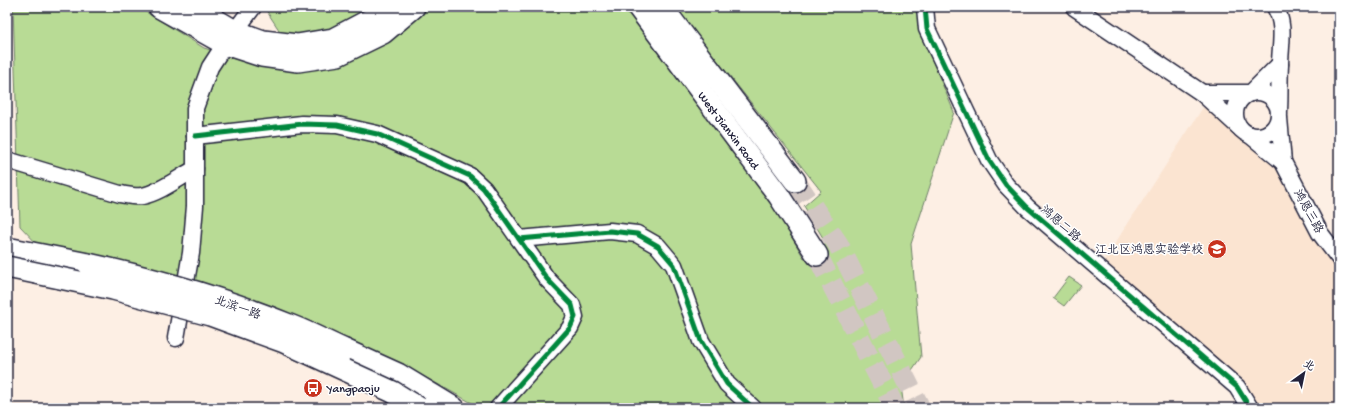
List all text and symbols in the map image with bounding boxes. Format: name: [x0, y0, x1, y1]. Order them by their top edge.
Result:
street label: West Jianxin Road: [694, 90, 762, 174]
street label: 鸿恩三路: [1289, 187, 1326, 236]
street label: 鸿恩二路: [1037, 203, 1083, 246]
school or university icon: 江北区鸿恩实验学校: [1206, 238, 1228, 260]
place label: 江北区鸿恩实验学校: [1095, 243, 1203, 258]
street label: 北滨一路: [212, 293, 263, 324]
north arrow: [1284, 353, 1324, 393]
text: 北: [1300, 358, 1316, 374]
bus stop icon: Yangpaoju: [302, 377, 324, 399]
place label: Yangpaoju: [326, 383, 380, 397]

